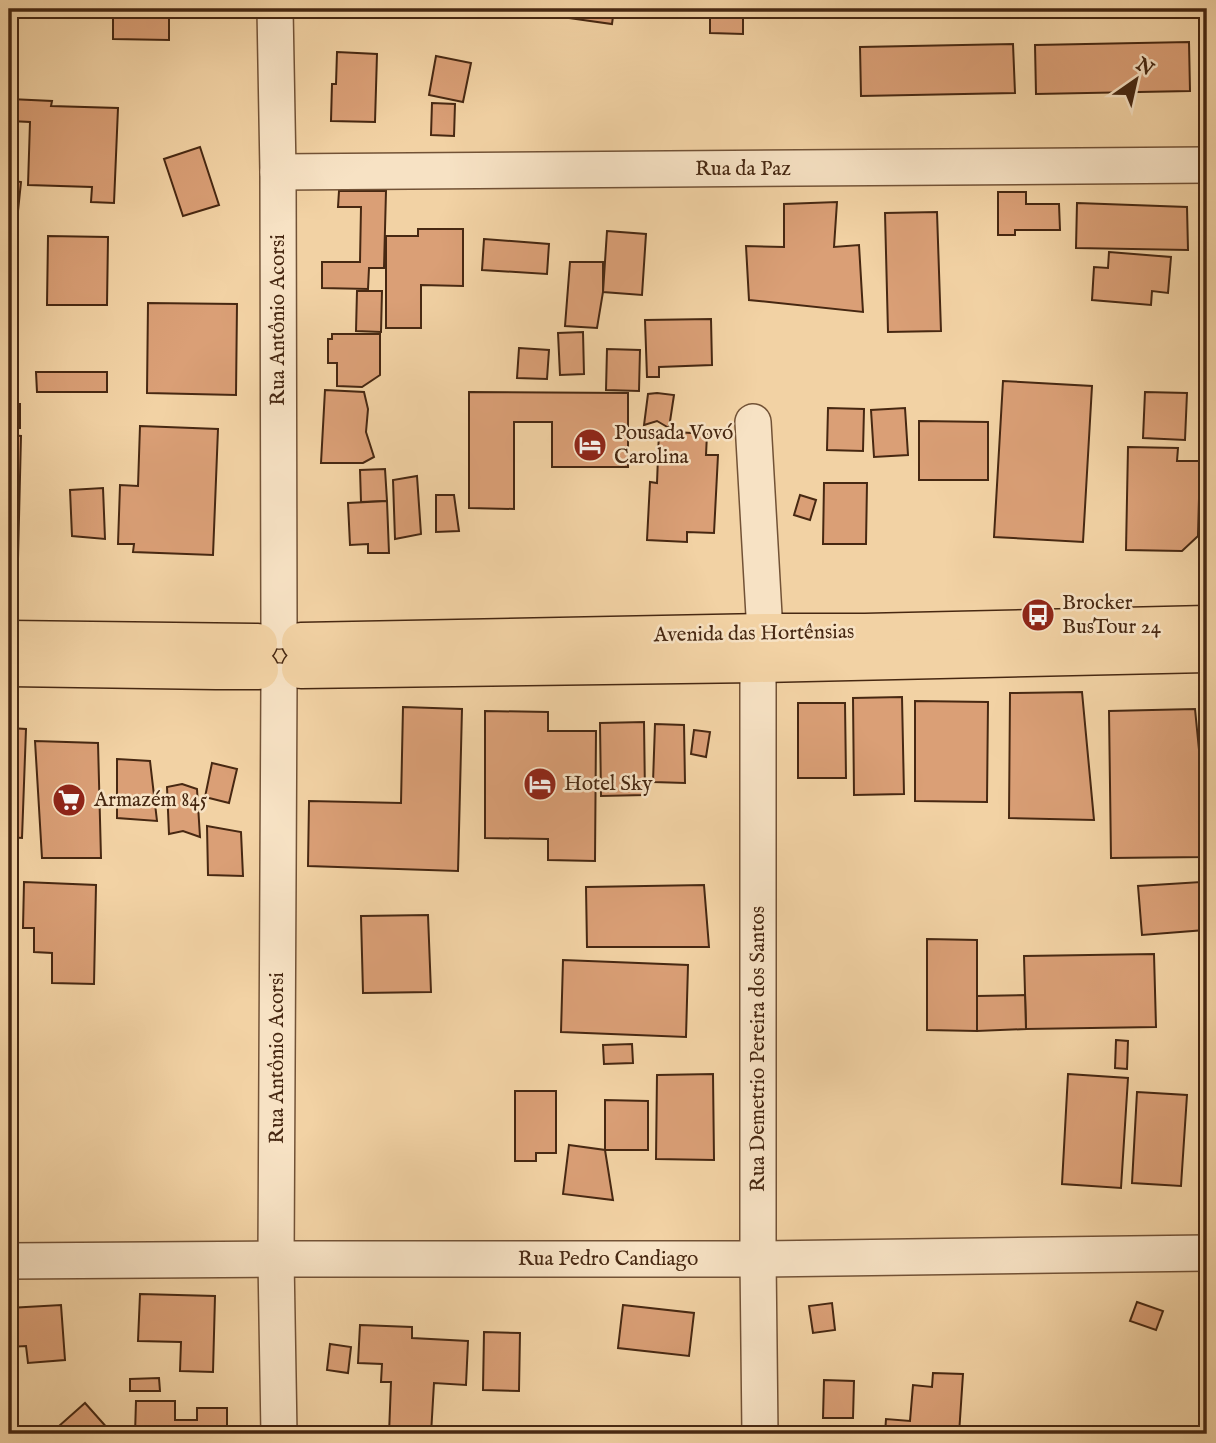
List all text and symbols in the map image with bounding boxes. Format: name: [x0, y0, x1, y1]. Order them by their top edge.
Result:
north arrow: [1100, 46, 1170, 116]
text: N: [1130, 52, 1158, 82]
street label: Rua da Paz: [695, 156, 791, 183]
street label: Rua Antônio Acorsi: [265, 234, 292, 406]
place label: Pousada Vovó Carolina: [614, 420, 733, 471]
hotel icon: Pousada Vovó Carolina: [571, 426, 609, 464]
place label: Brocker BusTour 24: [1062, 590, 1162, 641]
bus stop icon: Brocker BusTour 24: [1019, 596, 1057, 634]
street label: Avenida das Hortênsias: [652, 619, 855, 649]
hotel icon: Hotel Sky: [521, 765, 559, 803]
place label: Hotel Sky: [564, 771, 653, 798]
supermarket icon: Armazém 845: [50, 781, 88, 819]
place label: Armazém 845: [93, 787, 208, 814]
street label: Rua Demetrio Pereira dos Santos: [745, 906, 772, 1192]
street label: Rua Antônio Acorsi: [264, 972, 291, 1144]
street label: Rua Pedro Candiago: [518, 1246, 698, 1273]

